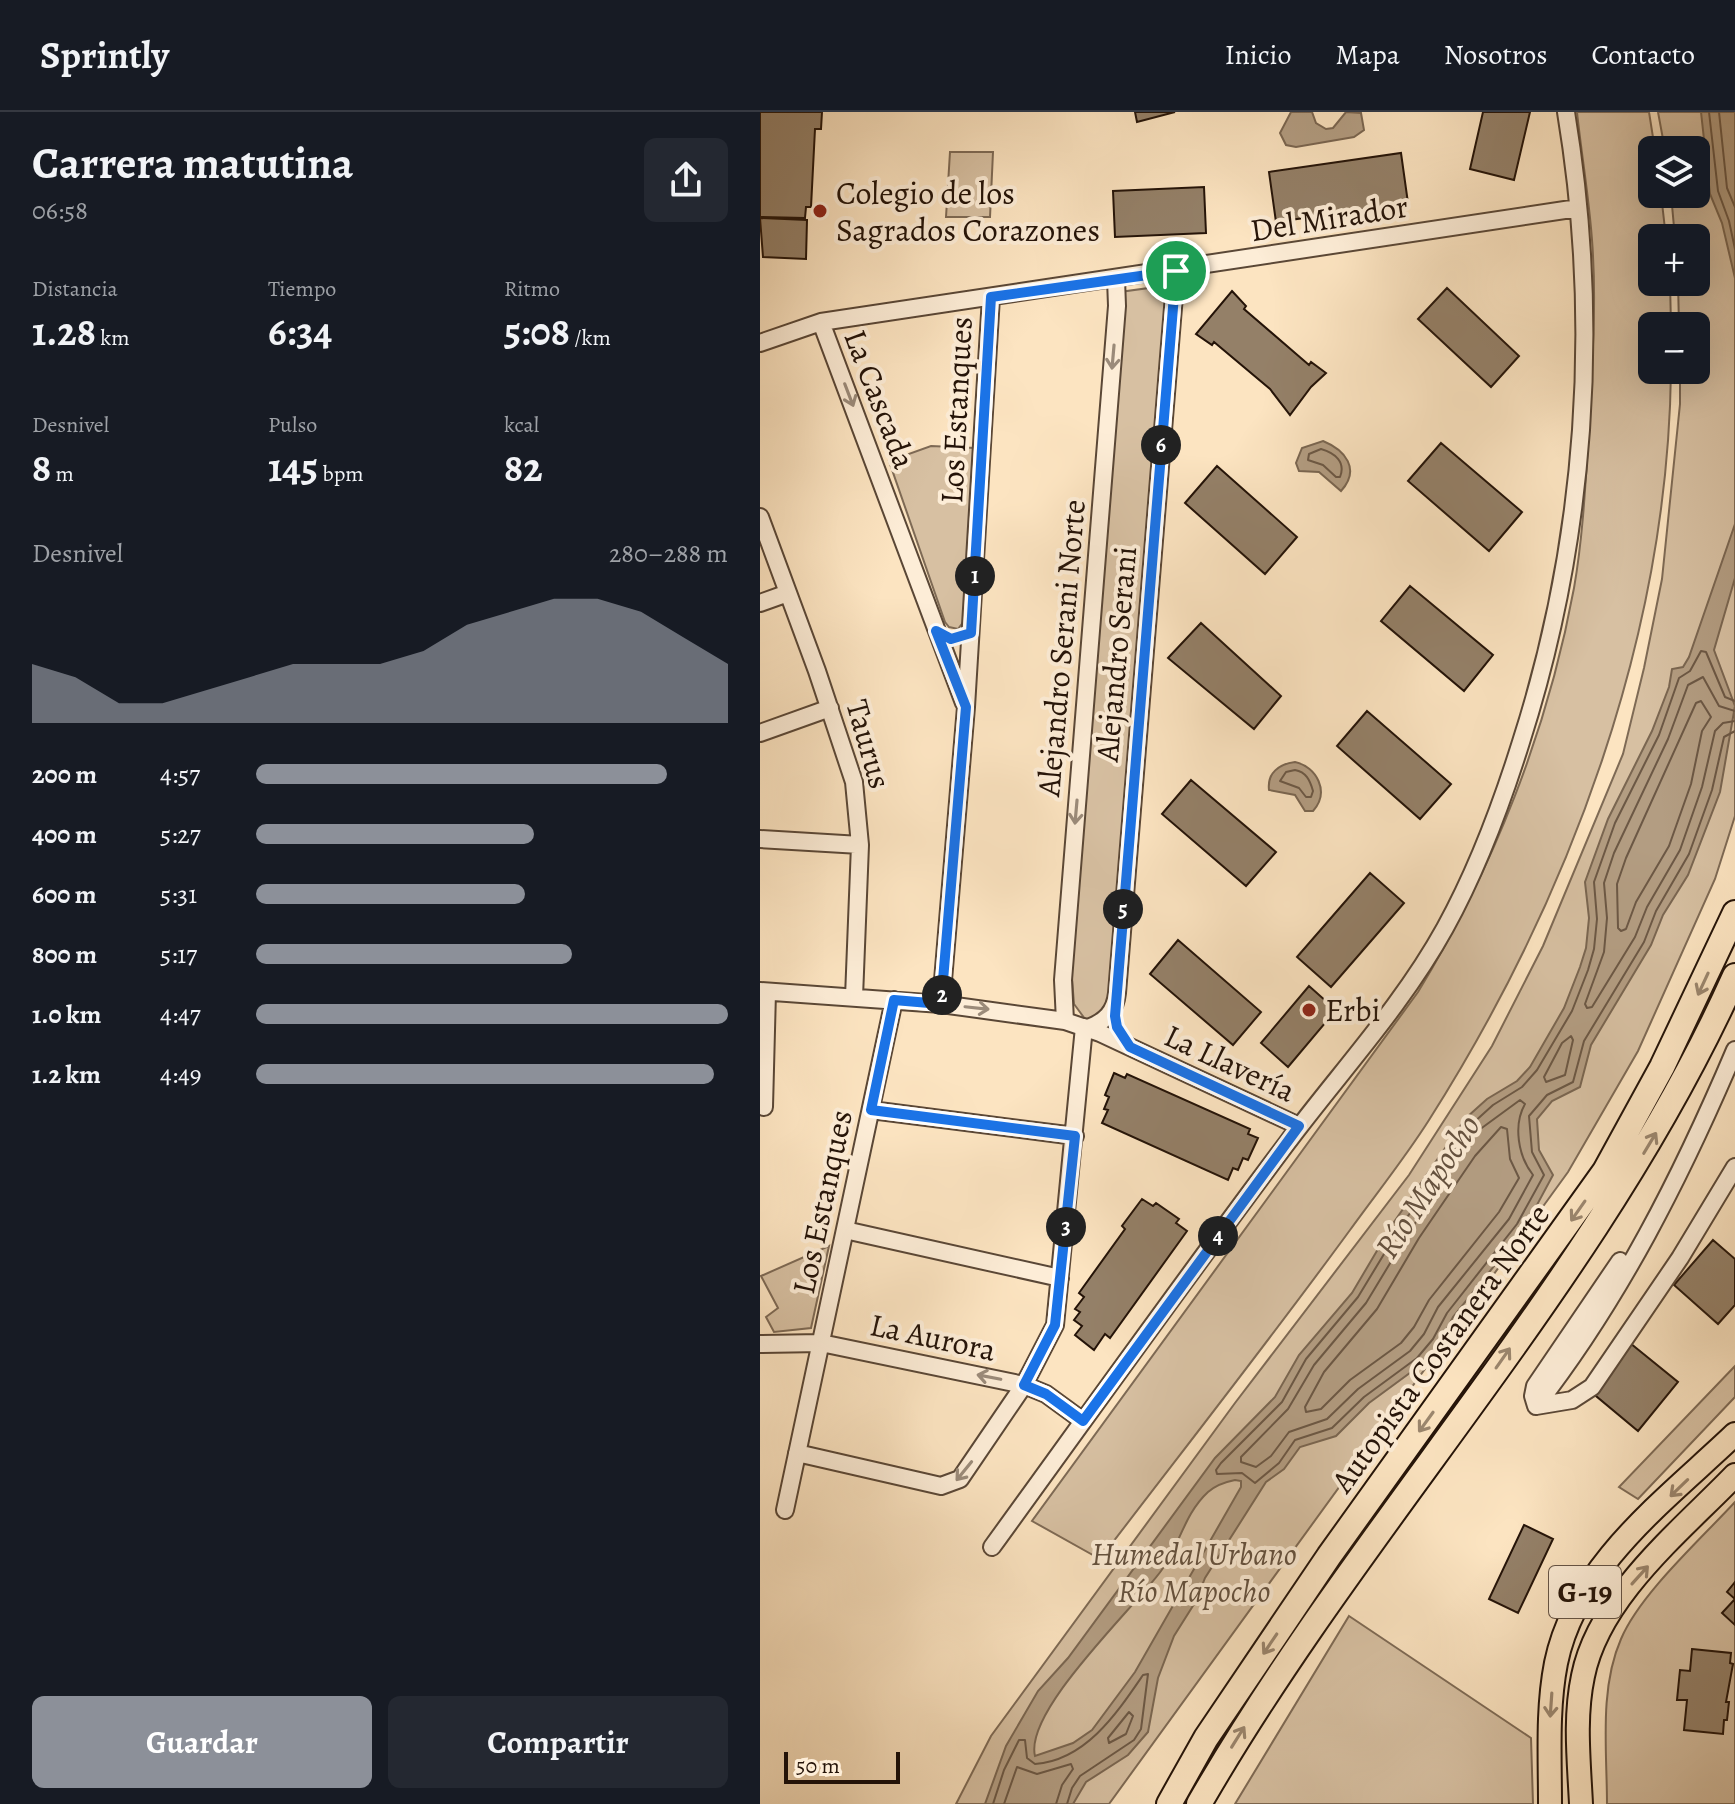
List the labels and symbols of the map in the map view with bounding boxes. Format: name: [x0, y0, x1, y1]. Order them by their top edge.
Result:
place label: Colegio de los Sagrados Corazones: [836, 171, 1100, 252]
street label: Del Mirador: [1247, 184, 1411, 252]
marker: Colegio de los Sagrados Corazones: [811, 202, 829, 220]
pin: [1142, 237, 1210, 305]
street label: Los Estanques: [929, 315, 983, 505]
street label: La Cascada: [833, 323, 927, 475]
one-way arrow: [1105, 343, 1120, 370]
one-way arrow: [843, 382, 857, 407]
pin: 6: [1141, 425, 1181, 465]
street label: Alejandro Serani Norte: [1026, 498, 1096, 799]
street label: Alejandro Serani: [1085, 544, 1147, 765]
pin: 1: [955, 556, 995, 596]
street label: Taurus: [835, 694, 903, 794]
one-way arrow: [1068, 798, 1083, 825]
pin: 5: [1103, 889, 1143, 929]
one-way arrow: [1695, 972, 1710, 996]
pin: 2: [922, 975, 962, 1015]
place label: Erbi: [1325, 988, 1381, 1032]
one-way arrow: [964, 1001, 989, 1016]
marker: Erbi: [1300, 1001, 1318, 1019]
street label: La Llavería: [1157, 1013, 1303, 1113]
water label: Río Mapocho: [1363, 1105, 1491, 1267]
street label: Los Estanques: [781, 1106, 863, 1298]
one-way arrow: [1642, 1132, 1658, 1155]
street label: Autopista Costanera Norte: [1320, 1195, 1560, 1502]
one-way arrow: [1570, 1200, 1586, 1222]
pin: 3: [1046, 1207, 1086, 1247]
pin: 4: [1198, 1216, 1238, 1256]
street label: La Aurora: [866, 1302, 1000, 1372]
one-way arrow: [1495, 1347, 1512, 1369]
one-way arrow: [977, 1369, 1002, 1384]
one-way arrow: [1418, 1411, 1434, 1433]
one-way arrow: [955, 1460, 972, 1481]
one-way arrow: [1669, 1478, 1689, 1497]
park label: Humedal Urbano Río Mapocho: [1091, 1532, 1297, 1613]
one-way arrow: [1630, 1565, 1648, 1585]
road number: G-19: [1549, 1566, 1621, 1618]
one-way arrow: [1261, 1632, 1278, 1654]
one-way arrow: [1543, 1691, 1558, 1718]
one-way arrow: [1231, 1726, 1247, 1749]
scale bar: [784, 1748, 900, 1784]

